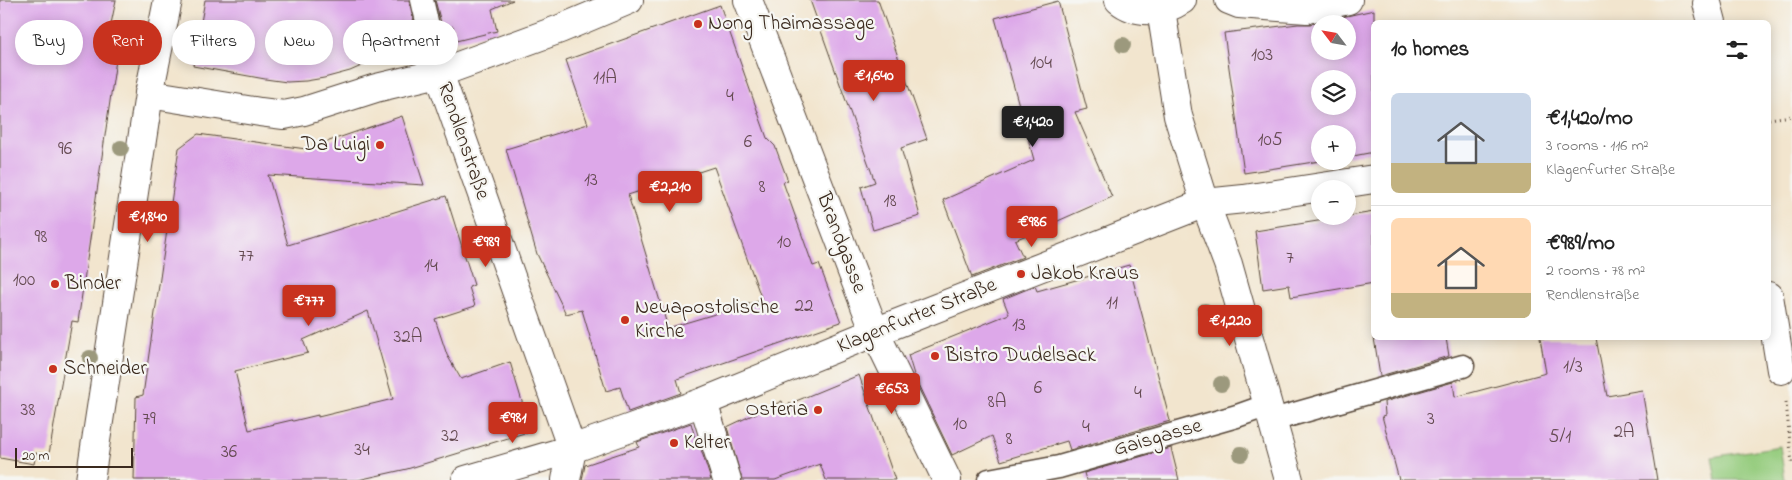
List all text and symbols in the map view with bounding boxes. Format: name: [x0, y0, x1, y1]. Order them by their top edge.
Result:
place label: Nong Thaimassage: [708, 9, 875, 41]
north arrow: [1311, 15, 1356, 60]
map controls: [1311, 15, 1356, 225]
marker: Nong Thaimassage: [692, 18, 704, 30]
chip: Buy: [15, 20, 83, 65]
chip: Rent: [93, 20, 162, 65]
chip: Filters: [172, 20, 255, 65]
chip: New: [265, 20, 333, 65]
chip: Apartment: [343, 20, 458, 65]
text: 10 homes: [1391, 35, 1469, 65]
icon: filters: [1723, 36, 1751, 64]
house number: 103: [1251, 42, 1273, 69]
house number: 104: [1030, 50, 1052, 77]
pin: €1,640: [833, 59, 915, 102]
text: €1,640: [854, 64, 894, 88]
house number: 11A: [593, 65, 617, 92]
button: layers: [1311, 70, 1356, 115]
street label: Rendlenstraße: [429, 78, 497, 204]
house number: 4: [726, 83, 734, 110]
text: €1,420/mo: [1546, 104, 1633, 134]
pin: €1,420: [992, 106, 1074, 148]
text: €1,420: [1013, 110, 1053, 134]
icon: home: [1431, 113, 1491, 173]
button: +: [1311, 125, 1356, 170]
house number: 105: [1257, 127, 1283, 154]
house number: 6: [744, 129, 752, 156]
place label: Da Luigi: [300, 130, 370, 162]
text: 3 rooms · 116 m²: [1546, 134, 1649, 158]
house number: 96: [58, 136, 72, 163]
marker: Da Luigi: [374, 139, 386, 151]
text: Klagenfurter Straße: [1546, 158, 1675, 182]
house number: 13: [584, 167, 598, 194]
pin: €2,210: [629, 170, 711, 213]
house number: 8: [758, 174, 766, 201]
text: €2,210: [649, 175, 691, 199]
button: −: [1311, 180, 1356, 225]
street label: Brandgasse: [806, 187, 874, 299]
house number: 18: [883, 188, 897, 215]
pin: €1,840: [107, 200, 189, 243]
text: €1,840: [129, 205, 167, 229]
pin: €986: [1002, 206, 1062, 248]
text: €986: [1017, 210, 1047, 234]
house number: 98: [35, 224, 47, 251]
pin: €989: [456, 226, 516, 268]
house number: 10: [777, 229, 791, 256]
text: €989/mo: [1546, 229, 1615, 259]
text: €989: [473, 230, 499, 254]
icon: home: [1431, 238, 1491, 298]
house number: 77: [238, 243, 254, 270]
house number: 7: [1286, 245, 1294, 272]
house number: 14: [424, 253, 438, 280]
place label: Jakob Kraus: [1031, 259, 1139, 289]
text: 2 rooms · 78 m²: [1546, 259, 1645, 283]
house number: 100: [13, 267, 35, 294]
marker: Jakob Kraus: [1015, 268, 1027, 280]
place label: Binder: [64, 269, 121, 299]
street label: Klagenfurter Straße: [833, 270, 1002, 364]
marker: Binder: [49, 278, 61, 290]
text: Rendlenstraße: [1546, 283, 1639, 307]
pin: €777: [279, 284, 339, 327]
text: €777: [294, 289, 324, 313]
house number: 11: [1106, 290, 1118, 317]
place label: Neuapostolische Kirche: [635, 293, 780, 347]
house number: 22: [795, 293, 813, 320]
pin: €1,220: [1189, 304, 1271, 347]
text: €1,220: [1209, 309, 1251, 333]
house number: 13: [1012, 312, 1026, 339]
marker: Neuapostolische Kirche: [619, 314, 631, 326]
house number: 32A: [394, 324, 423, 351]
place label: Bistro Dudelsack: [944, 341, 1097, 371]
marker: Bistro Dudelsack: [929, 350, 941, 362]
place label: Schneider: [63, 354, 148, 384]
house number: 1/3: [1563, 354, 1583, 381]
marker: Schneider: [47, 363, 59, 375]
pin: €653: [862, 372, 922, 415]
house number: 6: [1034, 375, 1042, 402]
text: €653: [875, 377, 909, 401]
house number: 4: [1134, 380, 1142, 407]
house number: 8A: [988, 389, 1006, 416]
place label: Osteria: [745, 395, 808, 425]
house number: 38: [21, 397, 35, 424]
pin: €981: [483, 402, 543, 444]
marker: Osteria: [812, 404, 824, 416]
house number: 79: [142, 406, 156, 433]
text: €981: [499, 406, 527, 430]
house number: 3: [1427, 406, 1435, 433]
house number: 10: [953, 411, 967, 438]
street label: Gaisgasse: [1110, 411, 1207, 467]
house number: 4: [1082, 414, 1090, 441]
house number: 2A: [1613, 419, 1635, 446]
house number: 32: [441, 423, 459, 450]
house number: 5/1: [1549, 424, 1571, 451]
house number: 8: [1005, 426, 1013, 453]
place label: Kelter: [684, 428, 731, 458]
house number: 34: [354, 437, 370, 464]
marker: Kelter: [668, 437, 680, 449]
house number: 36: [221, 439, 237, 466]
scale bar: [15, 445, 132, 468]
text: 20 m: [22, 446, 49, 467]

